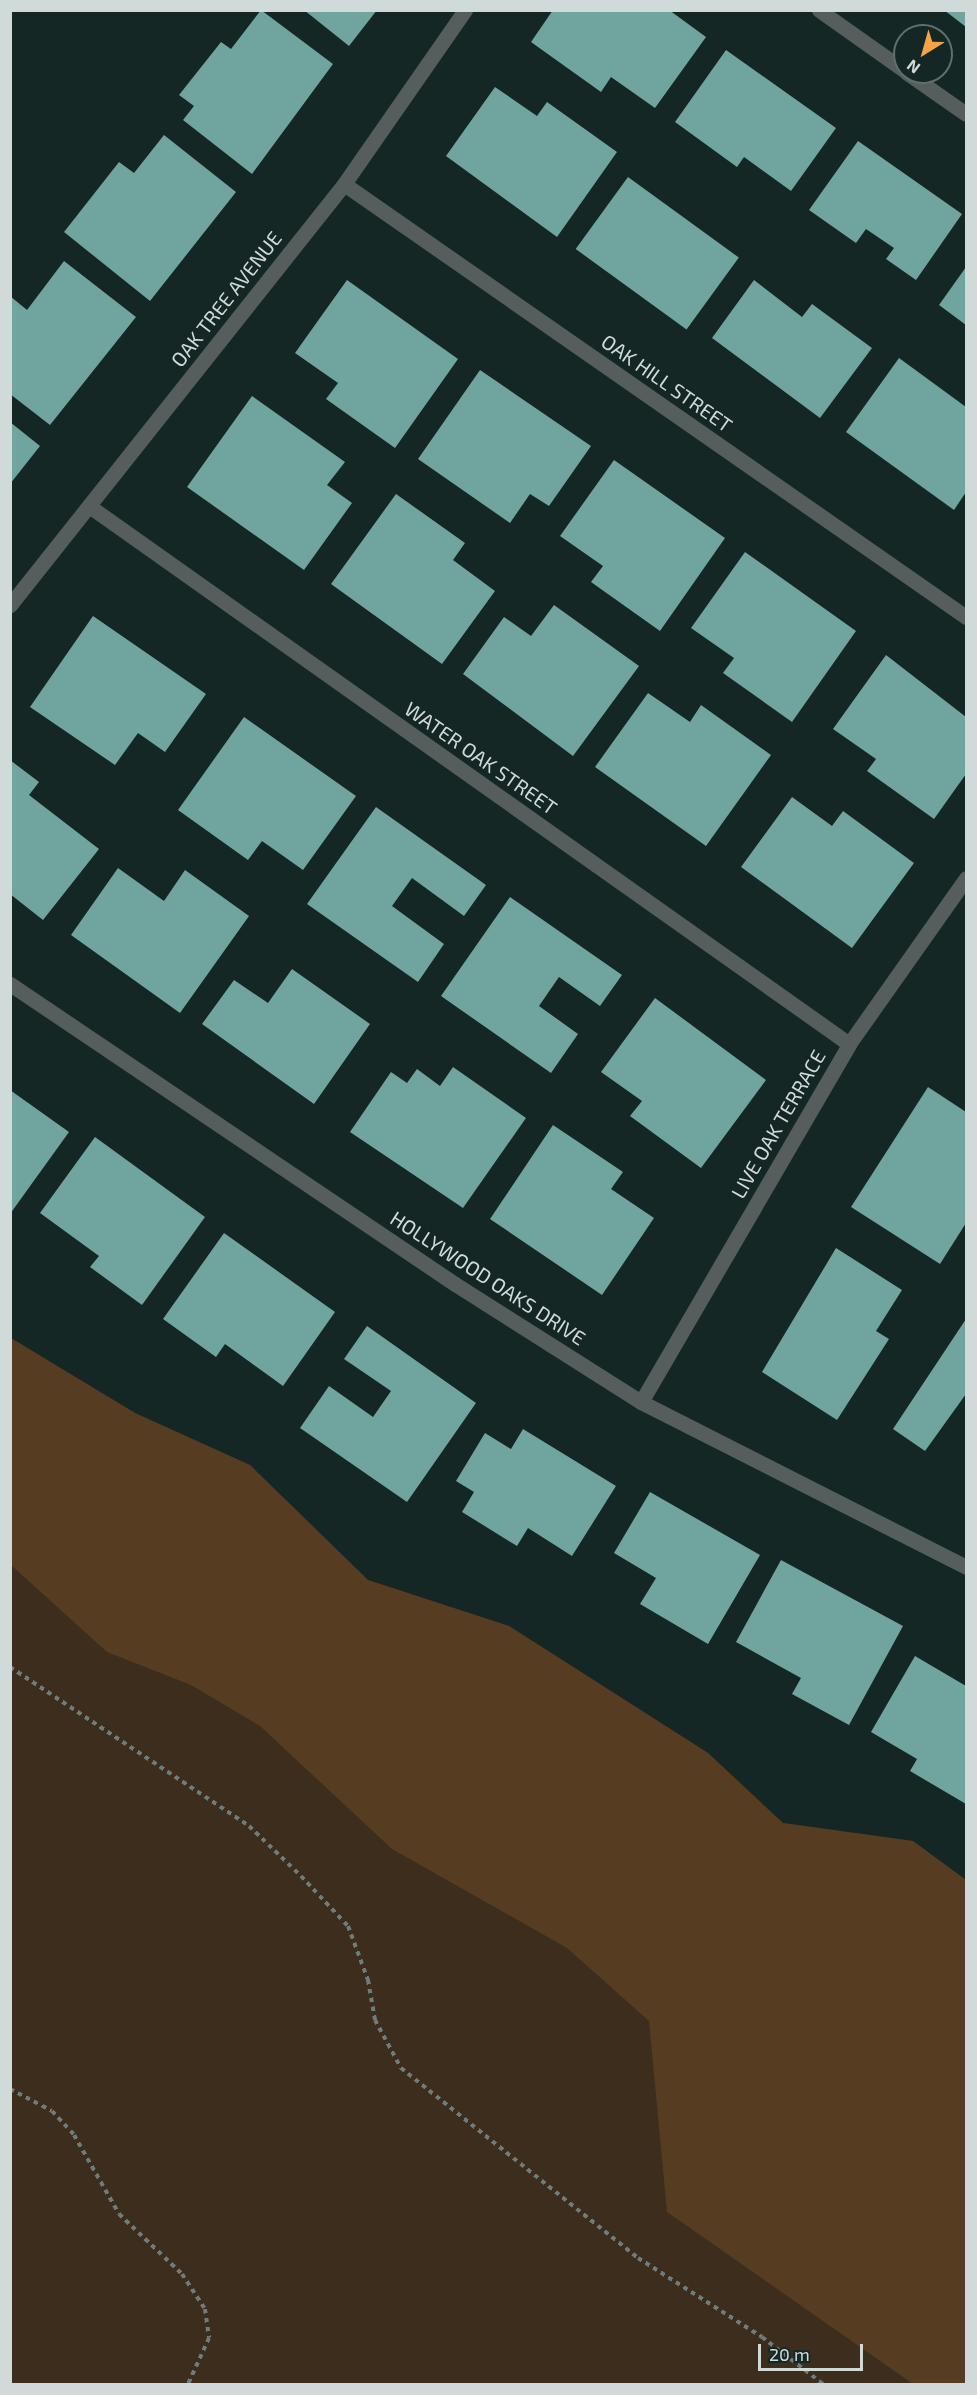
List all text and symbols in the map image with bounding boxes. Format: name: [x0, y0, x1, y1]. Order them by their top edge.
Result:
north arrow: [893, 24, 953, 84]
text: N: [903, 56, 923, 78]
street label: OAK TREE AVENUE: [165, 226, 287, 372]
street label: OAK HILL STREET: [597, 329, 737, 437]
street label: WATER OAK STREET: [400, 696, 562, 820]
street label: LIVE OAK TERRACE: [726, 1045, 830, 1203]
street label: HOLLYWOOD OAKS DRIVE: [386, 1206, 590, 1350]
scale bar: [761, 2332, 866, 2370]
text: 20 m: [769, 2343, 810, 2365]

